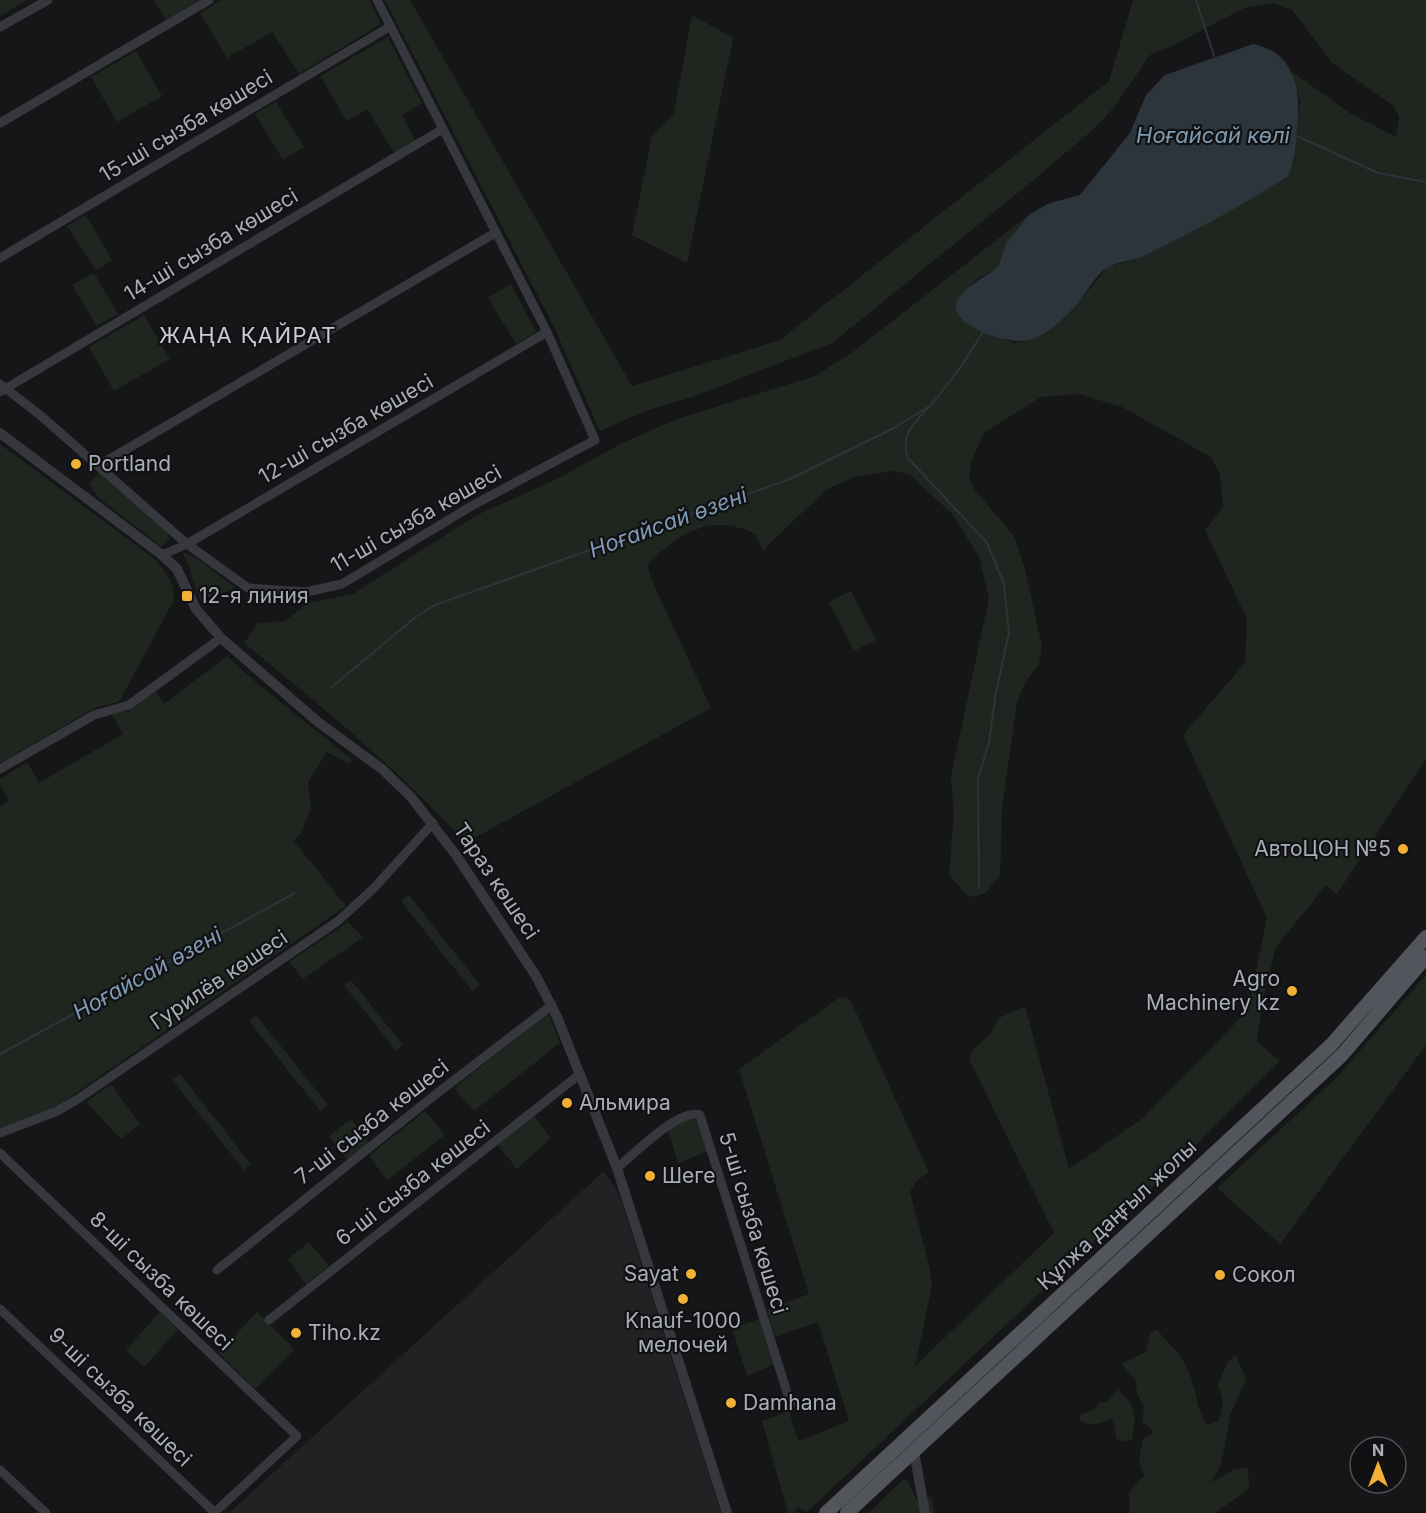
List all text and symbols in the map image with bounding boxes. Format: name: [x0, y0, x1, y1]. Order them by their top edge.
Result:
street label: 15-ші сызба көшесі: [95, 64, 277, 187]
water label: Ноғайсай көлі: [1136, 122, 1291, 148]
street label: 14-ші сызба көшесі: [119, 183, 302, 306]
district label: ЖАҢА ҚАЙРАТ: [159, 322, 337, 348]
street label: 12-ші сызба көшесі: [254, 368, 437, 489]
place label: Portland: [88, 451, 171, 476]
marker: Portland: [69, 457, 83, 471]
street label: 11-ші сызба көшесі: [326, 459, 506, 578]
water label: Ноғайсай өзені: [585, 481, 751, 563]
place label: 12-я линия: [199, 583, 309, 608]
marker: 12-я линия: [180, 589, 194, 603]
street label: Тараз көшесі: [448, 818, 545, 944]
place label: АвтоЦОН №5: [1254, 836, 1391, 861]
marker: АвтоЦОН №5: [1396, 842, 1410, 856]
water label: Ноғайсай өзені: [68, 921, 227, 1025]
street label: Гурилёв көшесі: [145, 924, 292, 1035]
place label: Agro Machinery kz: [1146, 966, 1280, 1015]
marker: Agro Machinery kz: [1285, 984, 1299, 998]
street label: 7-ші сызба көшесі: [290, 1054, 453, 1189]
place label: Альмира: [579, 1090, 671, 1115]
marker: Альмира: [560, 1096, 574, 1110]
street label: 6-ші сызба көшесі: [331, 1115, 495, 1251]
street label: 5-ші сызба көшесі: [714, 1129, 793, 1317]
street label: Құлжа даңғыл жолы: [1032, 1134, 1201, 1295]
place label: Шеге: [662, 1163, 715, 1188]
marker: Шеге: [643, 1169, 657, 1183]
street label: 8-ші сызба көшесі: [85, 1206, 238, 1355]
place label: Sayat: [624, 1261, 679, 1286]
place label: Сокол: [1232, 1262, 1296, 1287]
marker: Sayat: [684, 1267, 698, 1281]
marker: Сокол: [1213, 1268, 1227, 1282]
marker: Knauf-1000 мелочей: [676, 1292, 690, 1306]
place label: Knauf-1000 мелочей: [625, 1308, 741, 1357]
place label: Tiho.kz: [308, 1320, 381, 1345]
street label: 9-ші сызба көшесі: [44, 1322, 197, 1471]
marker: Tiho.kz: [289, 1326, 303, 1340]
place label: Damhana: [743, 1390, 837, 1415]
marker: Damhana: [724, 1396, 738, 1410]
north arrow: [1348, 1435, 1408, 1495]
text: N: [1372, 1440, 1384, 1460]

